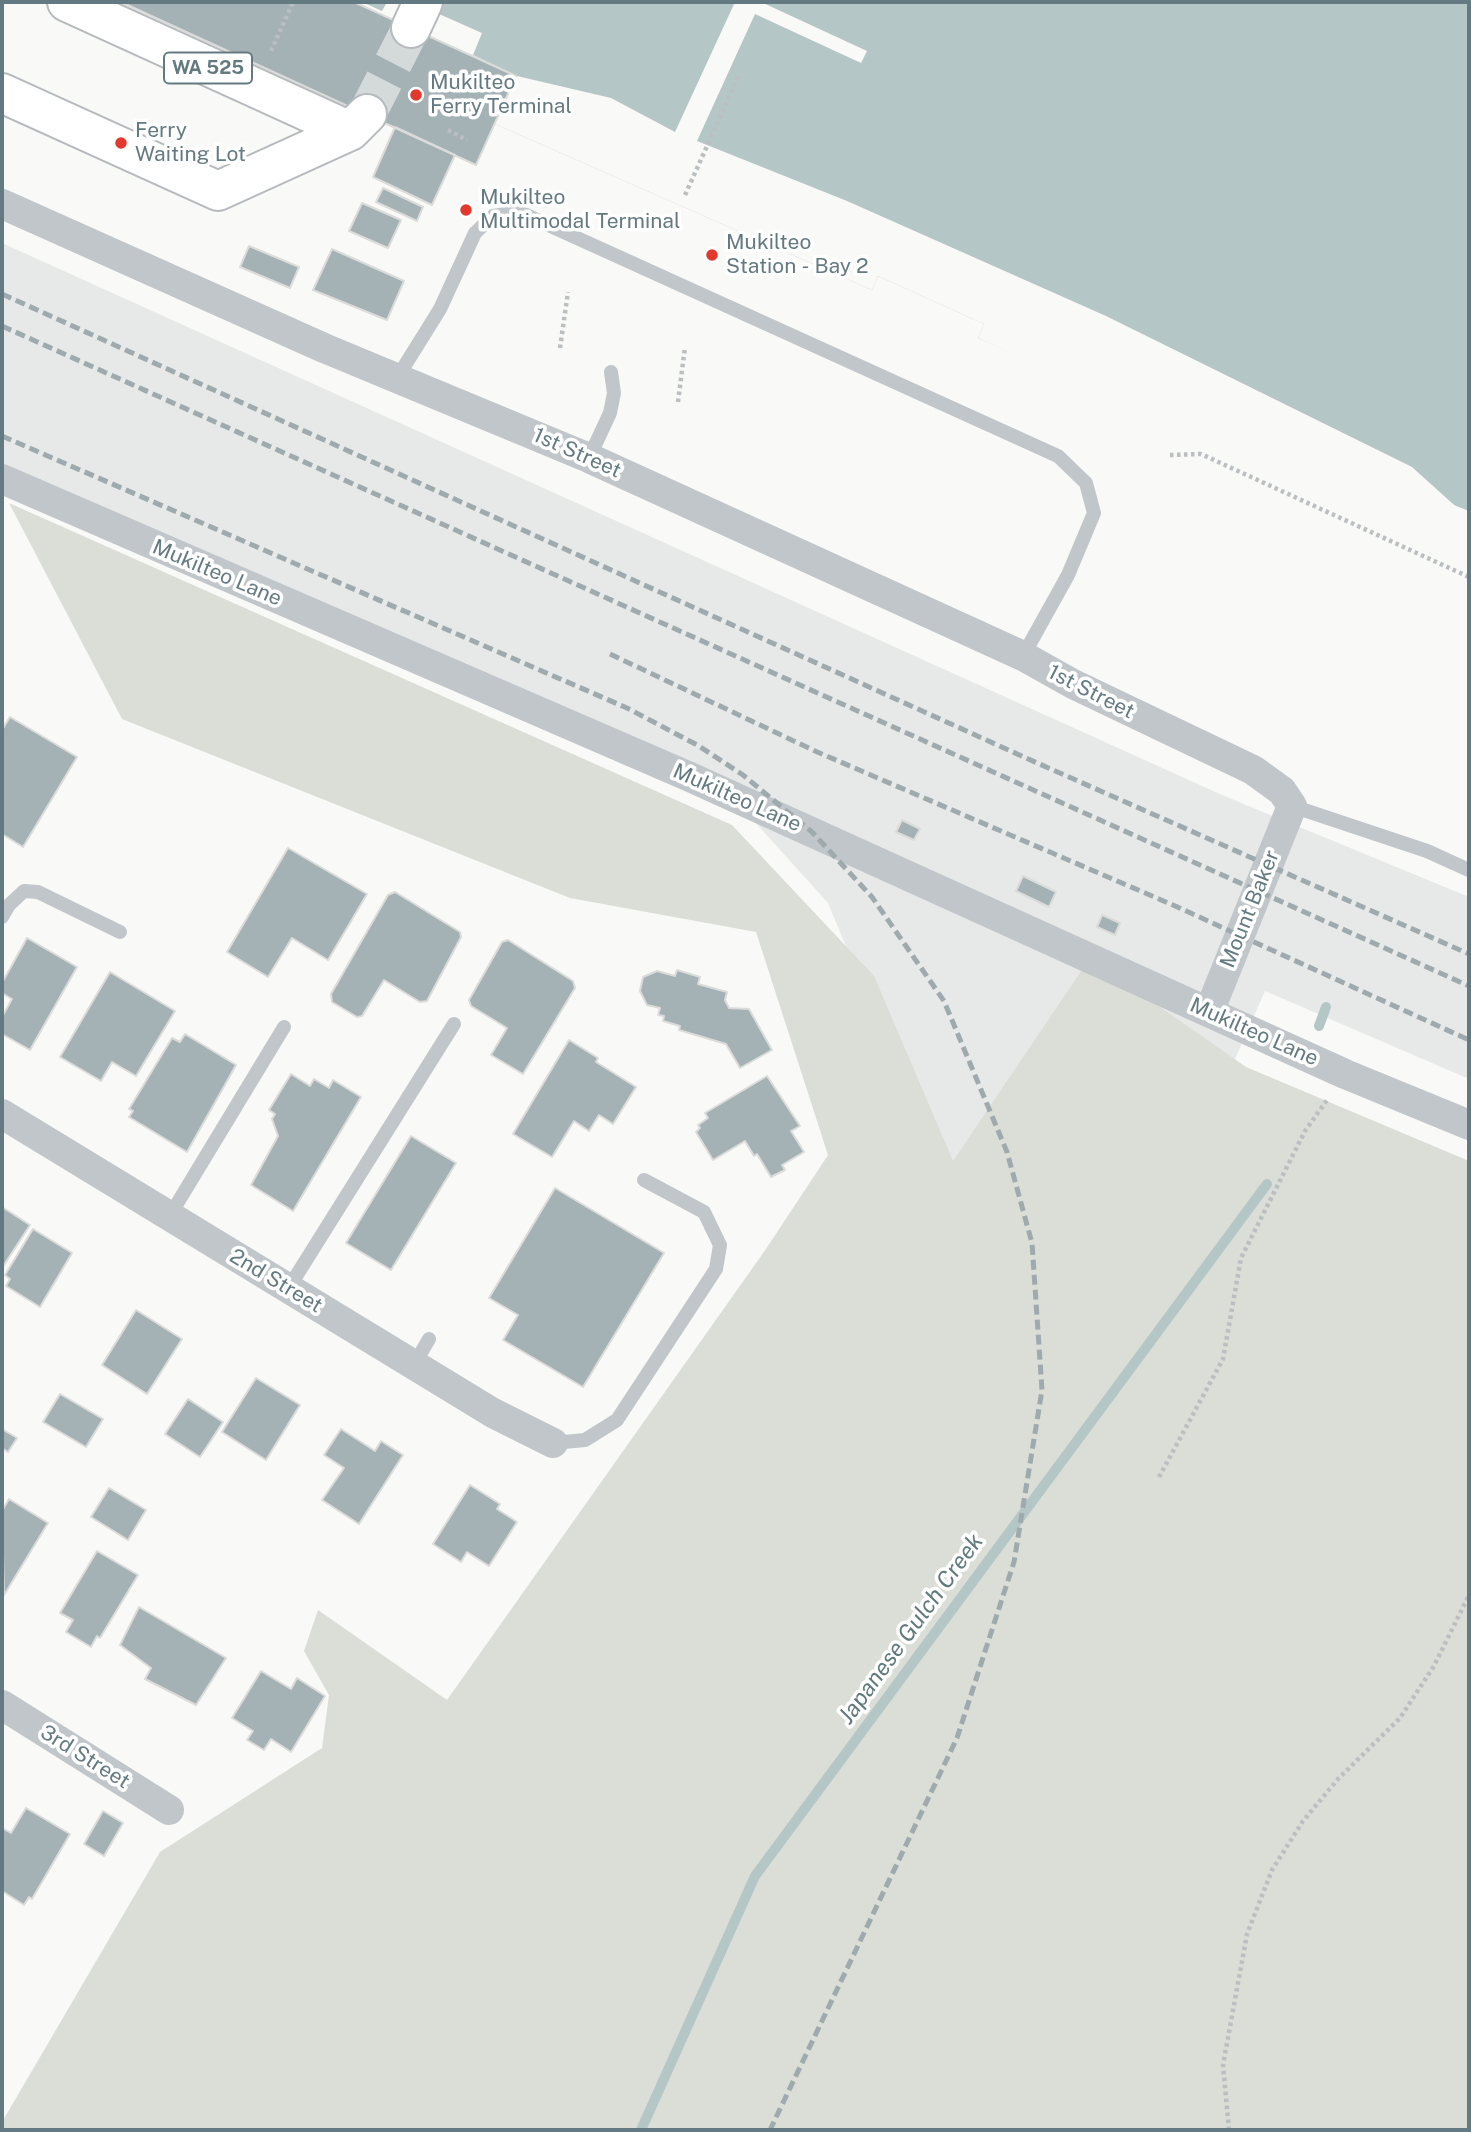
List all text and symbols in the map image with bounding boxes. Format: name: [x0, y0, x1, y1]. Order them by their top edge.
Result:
road number: WA 525: [164, 52, 252, 83]
place label: Mukilteo Ferry Terminal: [430, 70, 572, 120]
marker: Mukilteo Ferry Terminal: [408, 87, 424, 103]
place label: Ferry Waiting Lot: [135, 118, 246, 168]
marker: Ferry Waiting Lot: [113, 135, 129, 151]
place label: Mukilteo Multimodal Terminal: [480, 185, 680, 235]
marker: Mukilteo Multimodal Terminal: [458, 202, 474, 218]
place label: Mukilteo Station - Bay 2: [726, 230, 869, 280]
marker: Mukilteo Station - Bay 2: [704, 247, 720, 263]
street label: 1st Street: [529, 422, 625, 484]
street label: Mukilteo Lane: [149, 534, 285, 612]
street label: 1st Street: [1044, 660, 1138, 724]
street label: Mukilteo Lane: [669, 758, 805, 838]
street label: Mount Baker: [1215, 846, 1285, 972]
street label: Mukilteo Lane: [1186, 992, 1322, 1072]
street label: 2nd Street: [225, 1244, 327, 1318]
water label: Japanese Gulch Creek: [833, 1529, 989, 1729]
street label: 3rd Street: [36, 1720, 134, 1794]

